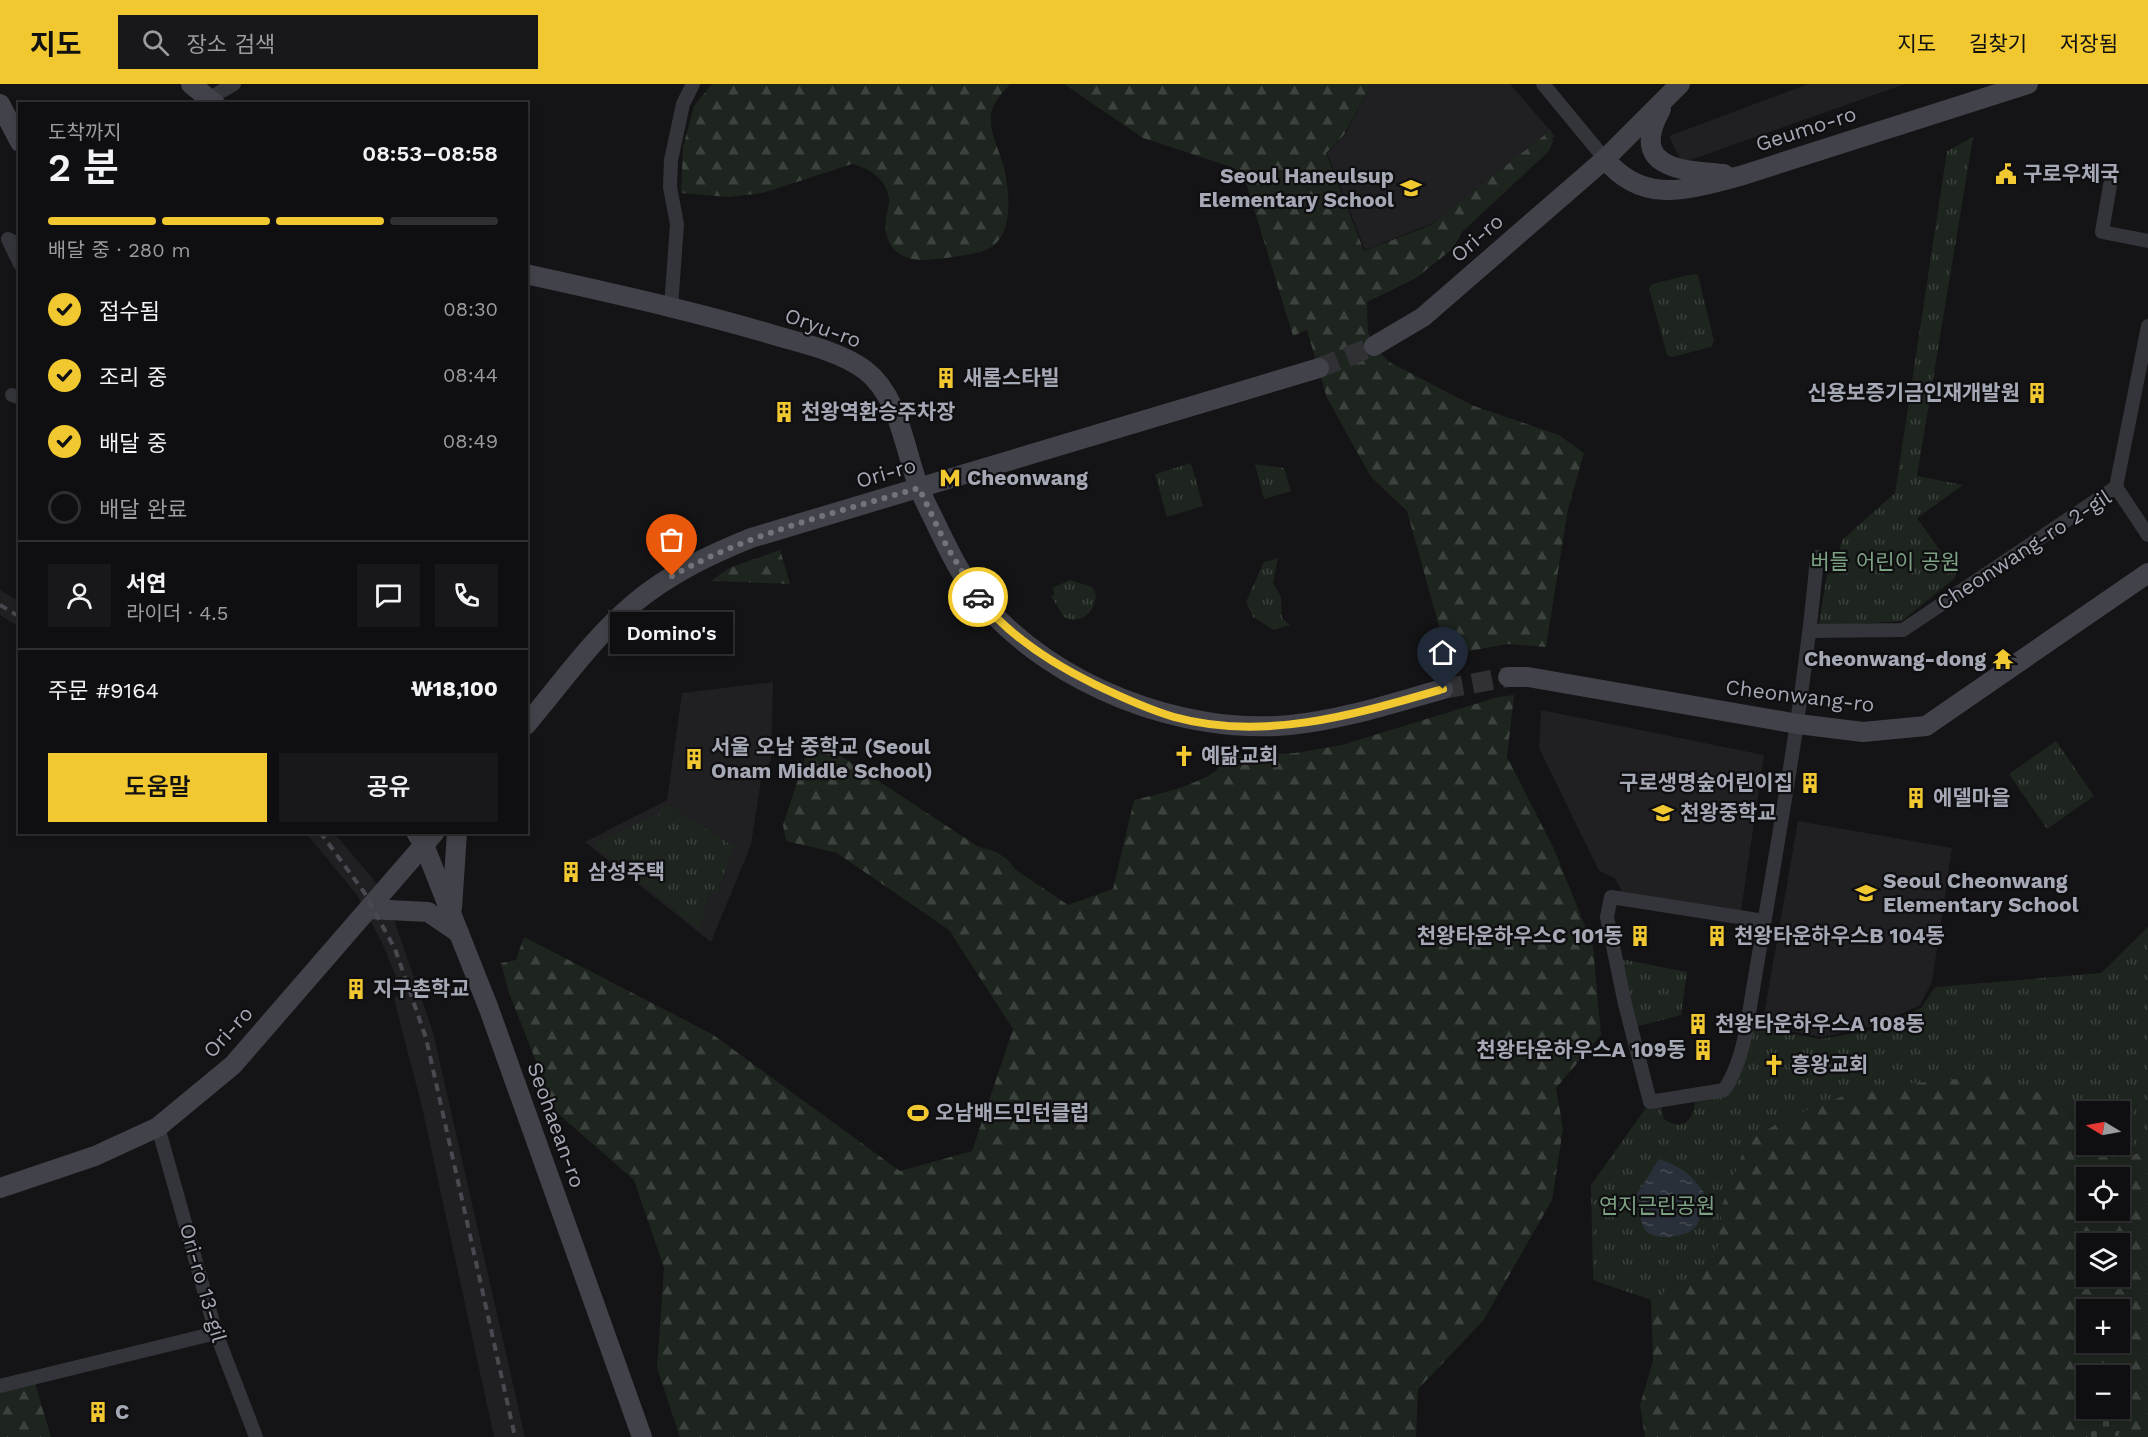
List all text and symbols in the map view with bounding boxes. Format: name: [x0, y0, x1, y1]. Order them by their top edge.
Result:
search box: [118, 15, 538, 69]
icon: search: [139, 26, 172, 59]
text: 지도: [30, 28, 82, 61]
text: 지도: [1897, 31, 1936, 56]
text: 길찾기: [1969, 31, 2027, 56]
text: 저장됨: [2060, 31, 2118, 56]
text: 장소 검색: [187, 32, 275, 57]
street label: Geumo-ro: [1752, 100, 1859, 157]
text: 도착까지: [48, 120, 122, 144]
text: 08:53–08:58: [362, 141, 498, 166]
text: 2 분: [48, 145, 119, 190]
place label: 구로우체국: [2023, 161, 2120, 186]
public building icon: 구로우체국: [1994, 162, 2018, 186]
place label: Seoul Haneulsup Elementary School: [1198, 163, 1394, 212]
school or university icon: Seoul Haneulsup Elementary School: [1399, 176, 1423, 200]
street label: Ori-ro: [1445, 208, 1508, 267]
text: 배달 중 · 280 m: [48, 238, 190, 262]
icon: check: [48, 293, 81, 326]
text: 08:30: [443, 297, 498, 321]
text: 접수됨: [99, 299, 160, 324]
street label: Oryu-ro: [782, 302, 865, 353]
icon: check: [48, 359, 81, 392]
text: 08:44: [443, 363, 498, 387]
text: 조리 중: [99, 365, 167, 390]
place label: 새롬스타빌: [963, 365, 1060, 390]
building icon: 새롬스타빌: [934, 366, 958, 390]
place label: 신용보증기금인재개발원: [1807, 380, 2020, 405]
building icon: 신용보증기금인재개발원: [2025, 381, 2049, 405]
place label: 천왕역환승주차장: [801, 399, 956, 424]
building icon: 천왕역환승주차장: [772, 400, 796, 424]
icon: check: [48, 425, 81, 458]
text: 08:49: [443, 429, 498, 453]
text: 배달 중: [99, 431, 167, 456]
street label: Ori-ro: [853, 452, 919, 493]
place label: Cheonwang: [967, 465, 1088, 490]
metro station icon: Cheonwang: [938, 466, 962, 490]
street label: Cheonwang-ro 2-gil: [1932, 484, 2116, 615]
text: 배달 완료: [99, 497, 187, 522]
pin: [646, 514, 697, 576]
icon: bag: [655, 523, 688, 556]
park label: 버들 어린이 공원: [1810, 549, 1960, 574]
button: person: [48, 564, 111, 627]
button: chat: [357, 564, 420, 627]
button: phone: [435, 564, 498, 627]
courier: [948, 567, 1008, 627]
text: 서연: [126, 571, 166, 596]
icon: car: [962, 581, 995, 614]
text: 라이더 · 4.5: [126, 601, 228, 625]
callout: Domino's: [610, 612, 734, 654]
text: Domino's: [626, 621, 717, 645]
pin: [1417, 627, 1468, 689]
icon: home: [1426, 636, 1459, 669]
place label: Cheonwang-dong: [1804, 646, 1986, 671]
temple icon: Cheonwang-dong: [1991, 647, 2015, 671]
street label: Cheonwang-ro: [1724, 674, 1876, 717]
text: ₩18,100: [411, 676, 498, 701]
text: 주문 #9164: [48, 678, 159, 703]
place label: 서울 오남 중학교 (Seoul Onam Middle School): [711, 734, 933, 783]
place label: 예닮교회: [1201, 743, 1278, 768]
church icon: 예닮교회: [1172, 744, 1196, 768]
building icon: 서울 오남 중학교 (Seoul Onam Middle School): [682, 747, 706, 771]
button: 도움말: [48, 753, 267, 822]
button: 공유: [279, 753, 498, 822]
place label: 구로생명숲어린이집: [1619, 770, 1793, 795]
building icon: 구로생명숲어린이집: [1798, 771, 1822, 795]
place label: 에델마을: [1933, 785, 2010, 810]
building icon: 에델마을: [1904, 786, 1928, 810]
place label: 천왕중학교: [1680, 800, 1777, 825]
school or university icon: 천왕중학교: [1651, 801, 1675, 825]
place label: 삼성주택: [588, 859, 665, 884]
building icon: 삼성주택: [559, 860, 583, 884]
place label: Seoul Cheonwang Elementary School: [1883, 868, 2079, 917]
school or university icon: Seoul Cheonwang Elementary School: [1854, 881, 1878, 905]
place label: 천왕타운하우스C 101동: [1417, 923, 1623, 948]
place label: 천왕타운하우스B 104동: [1734, 923, 1945, 948]
building icon: 천왕타운하우스C 101동: [1628, 924, 1652, 948]
building icon: 천왕타운하우스B 104동: [1705, 924, 1729, 948]
place label: 지구촌학교: [373, 976, 470, 1001]
building icon: 지구촌학교: [344, 977, 368, 1001]
street label: Ori-ro: [198, 1001, 258, 1063]
place label: 천왕타운하우스A 108동: [1715, 1011, 1925, 1036]
building icon: 천왕타운하우스A 108동: [1686, 1012, 1710, 1036]
place label: 천왕타운하우스A 109동: [1476, 1037, 1686, 1062]
building icon: 천왕타운하우스A 109동: [1691, 1038, 1715, 1062]
place label: 흥왕교회: [1791, 1052, 1868, 1077]
church icon: 흥왕교회: [1762, 1053, 1786, 1077]
street label: Seohaean-ro: [522, 1059, 591, 1191]
place label: 오남배드민턴클럽: [935, 1100, 1090, 1125]
sports icon: 오남배드민턴클럽: [906, 1101, 930, 1125]
north arrow: [2076, 1101, 2130, 1155]
map controls: [2076, 1101, 2130, 1419]
button: locate: [2076, 1167, 2130, 1221]
park label: 연지근린공원: [1599, 1193, 1715, 1218]
street label: Ori-ro 13-gil: [175, 1221, 233, 1346]
button: layers: [2076, 1233, 2130, 1287]
button: +: [2076, 1299, 2130, 1353]
button: −: [2076, 1365, 2130, 1419]
place label: C: [115, 1399, 129, 1424]
building icon: C: [86, 1400, 110, 1424]

